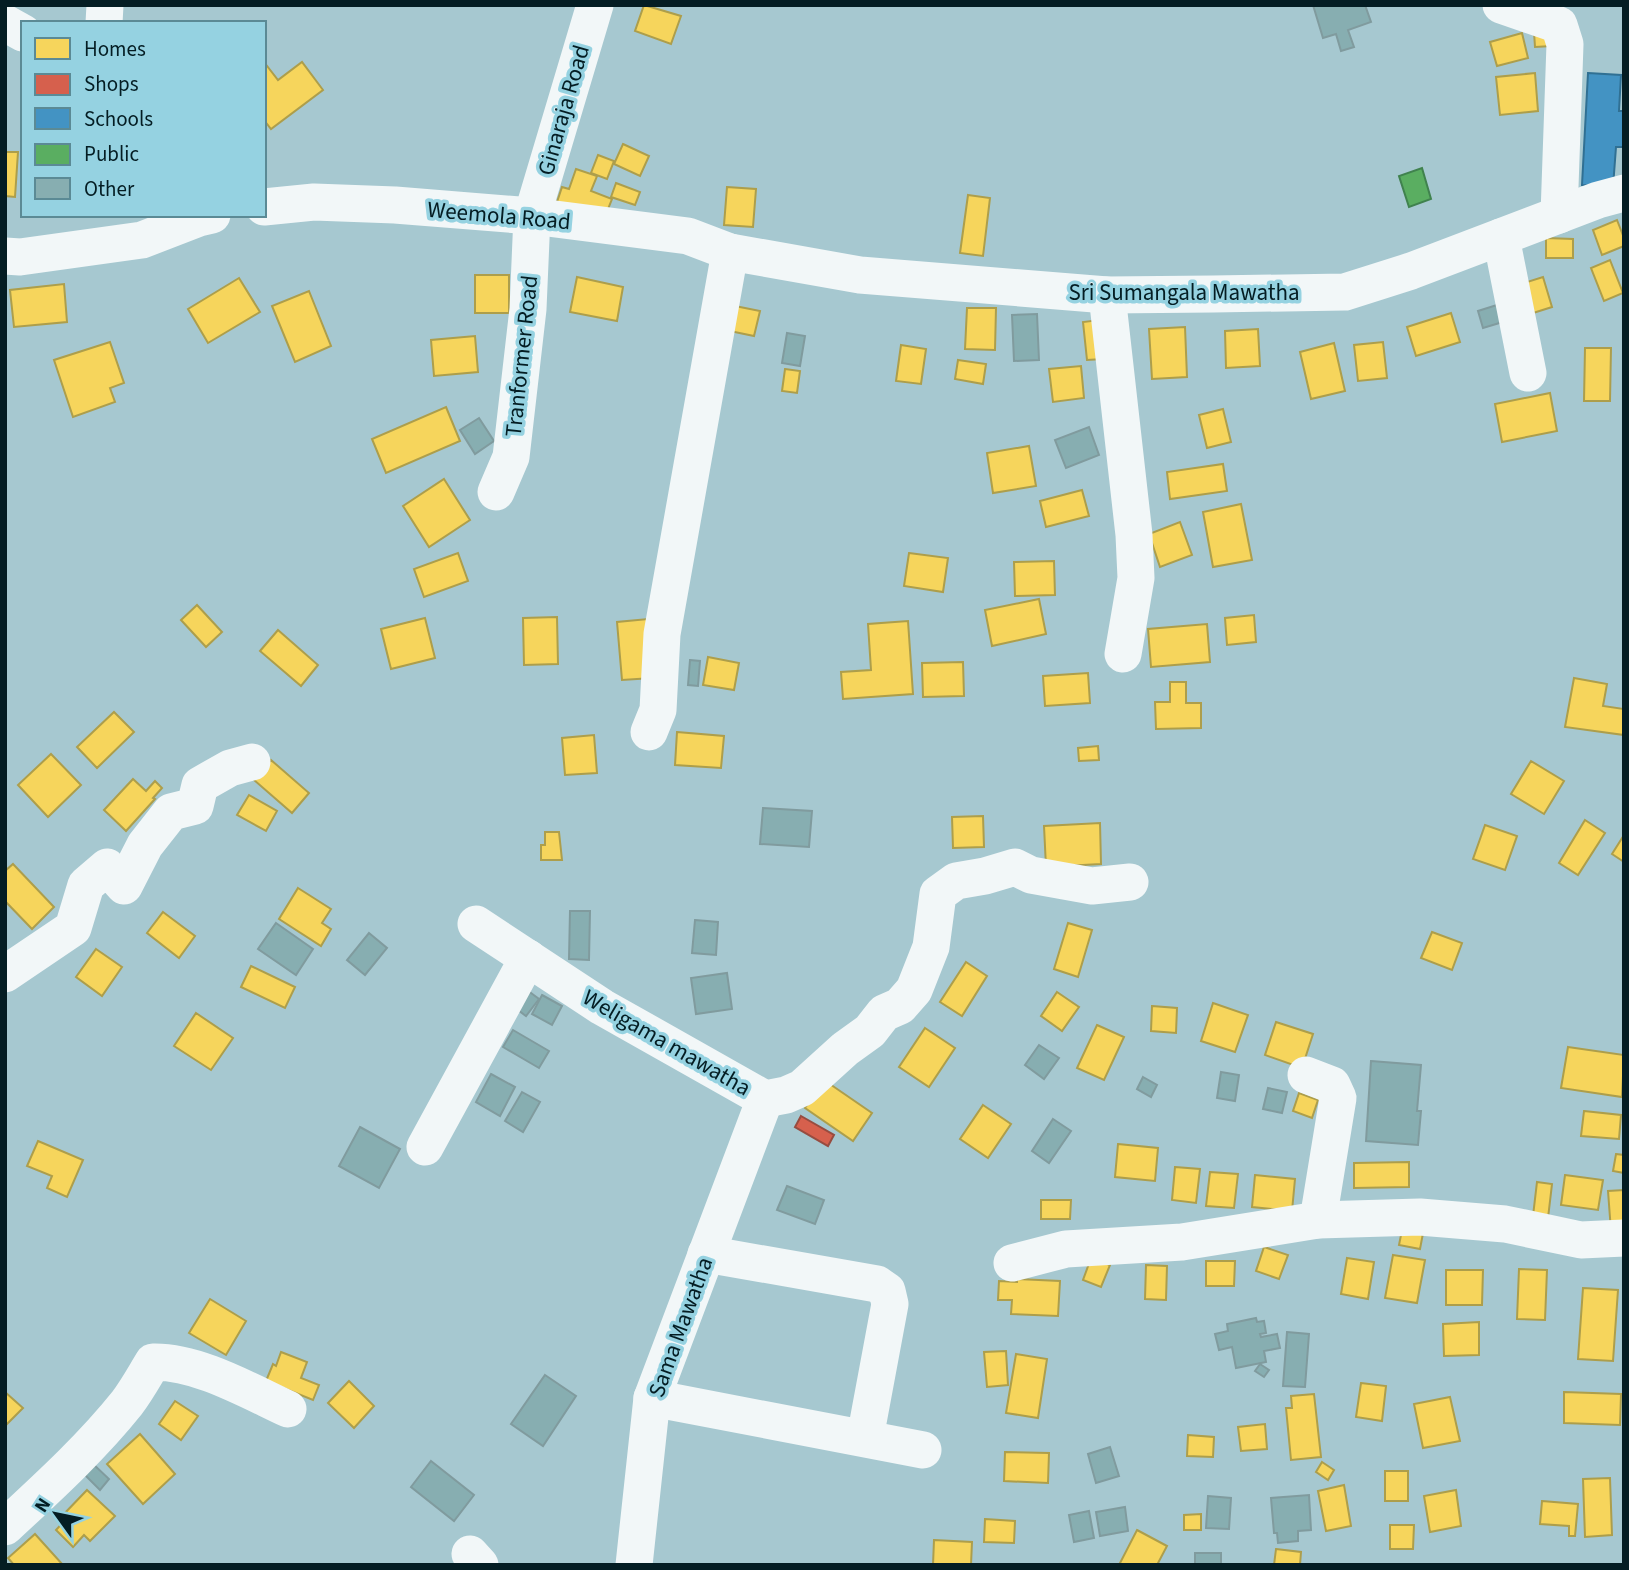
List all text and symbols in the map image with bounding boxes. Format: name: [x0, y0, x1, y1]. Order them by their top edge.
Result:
legend: [21, 21, 266, 217]
text: Homes: [84, 34, 146, 64]
street label: Ginaraja Road: [529, 41, 598, 179]
text: Shops: [84, 69, 139, 99]
text: Schools: [84, 104, 153, 134]
text: Public: [84, 139, 139, 169]
text: Other: [84, 174, 135, 204]
street label: Weemola Road: [426, 193, 572, 238]
street label: Tranformer Road: [497, 274, 546, 438]
street label: Sri Sumangala Mawatha: [1068, 276, 1300, 309]
street label: Weligama mawatha: [577, 981, 757, 1104]
street label: Sama Mawatha: [640, 1252, 721, 1402]
north arrow: [21, 1479, 91, 1549]
text: N: [28, 1493, 58, 1518]

